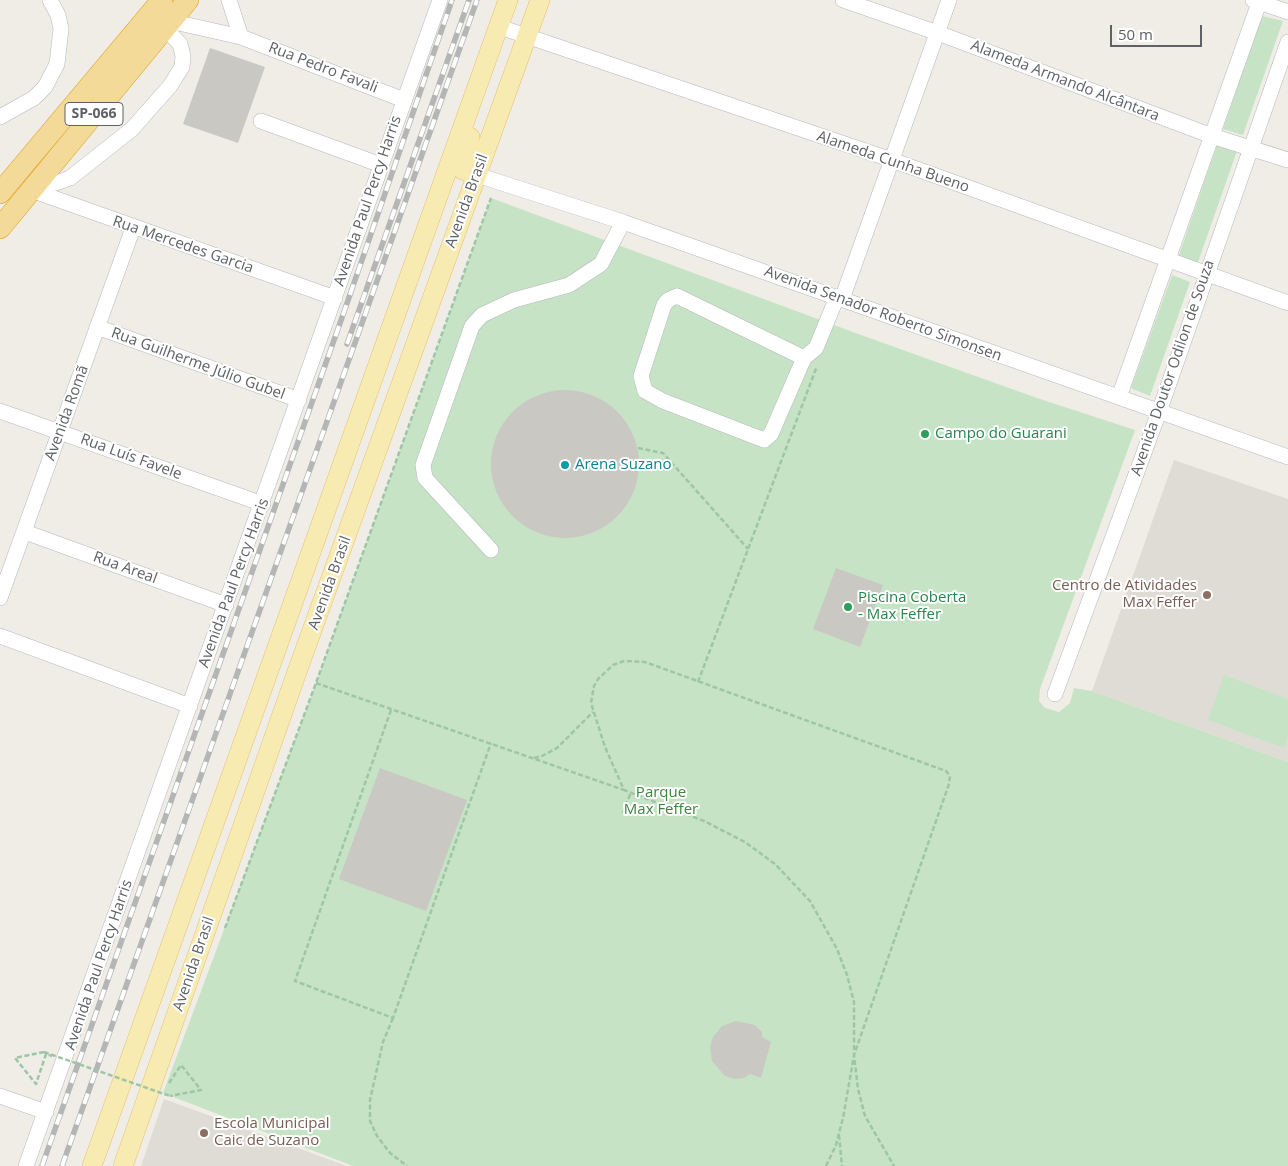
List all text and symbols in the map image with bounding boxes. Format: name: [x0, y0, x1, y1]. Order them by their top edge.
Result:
scale bar: [1113, 15, 1206, 47]
text: 50 m: [1118, 24, 1153, 44]
street label: Alameda Armando Alcântara: [968, 37, 1162, 125]
street label: Rua Pedro Favali: [266, 39, 380, 97]
road number: SP-066: [65, 102, 123, 126]
street label: Avenida Paul Percy Harris: [330, 114, 406, 288]
street label: Alameda Cunha Bueno: [814, 127, 972, 197]
street label: Avenida Brasil: [442, 152, 492, 250]
street label: Rua Mercedes Garcia: [110, 212, 256, 278]
street label: Avenida Doutor Odilon de Souza: [1128, 258, 1218, 478]
street label: Avenida Senador Roberto Simonsen: [762, 263, 1004, 365]
street label: Rua Guilherme Júlio Gubel: [109, 324, 287, 404]
street label: Avenida Romã: [41, 363, 93, 463]
place label: Campo do Guarani: [935, 425, 1067, 443]
marker: Campo do Guarani: [919, 428, 931, 440]
street label: Rua Luís Favele: [78, 430, 184, 484]
place label: Arena Suzano: [575, 456, 671, 474]
marker: Arena Suzano: [559, 459, 571, 471]
street label: Avenida Paul Percy Harris: [195, 496, 273, 670]
street label: Avenida Brasil: [305, 534, 355, 632]
street label: Rua Areal: [91, 548, 159, 588]
place label: Centro de Atividades Max Feffer: [1052, 577, 1197, 612]
place label: Piscina Coberta - Max Feffer: [858, 589, 966, 624]
marker: Centro de Atividades Max Feffer: [1201, 589, 1213, 601]
marker: Piscina Coberta - Max Feffer: [842, 601, 854, 613]
park label: Parque Max Feffer: [624, 784, 698, 819]
street label: Avenida Paul Percy Harris: [61, 878, 137, 1052]
street label: Avenida Brasil: [169, 914, 219, 1014]
place label: Escola Municipal Caic de Suzano: [214, 1115, 330, 1150]
marker: Escola Municipal Caic de Suzano: [198, 1127, 210, 1139]

